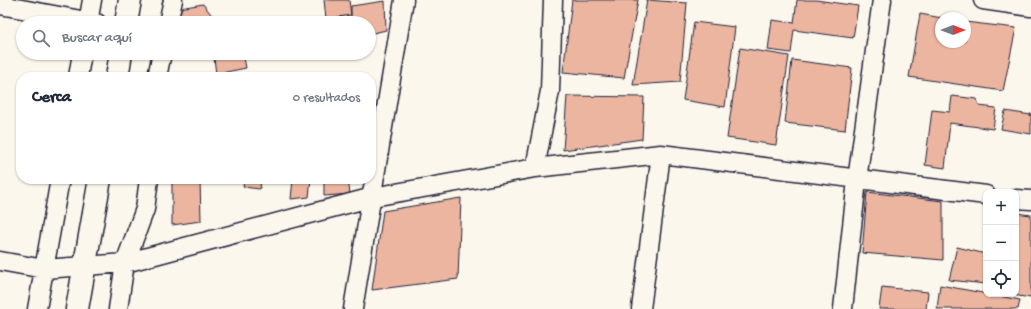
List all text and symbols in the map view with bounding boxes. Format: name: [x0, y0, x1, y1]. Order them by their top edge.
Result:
north arrow: [935, 12, 971, 48]
search box: [16, 16, 376, 60]
icon: search: [30, 27, 52, 49]
text: Buscar aquí: [62, 29, 132, 47]
text: Cerca: [32, 88, 71, 108]
text: 0 resultados: [293, 91, 360, 106]
map controls: [983, 189, 1019, 297]
button: +: [983, 189, 1019, 225]
button: −: [983, 225, 1019, 261]
button: locate: [983, 261, 1019, 297]

